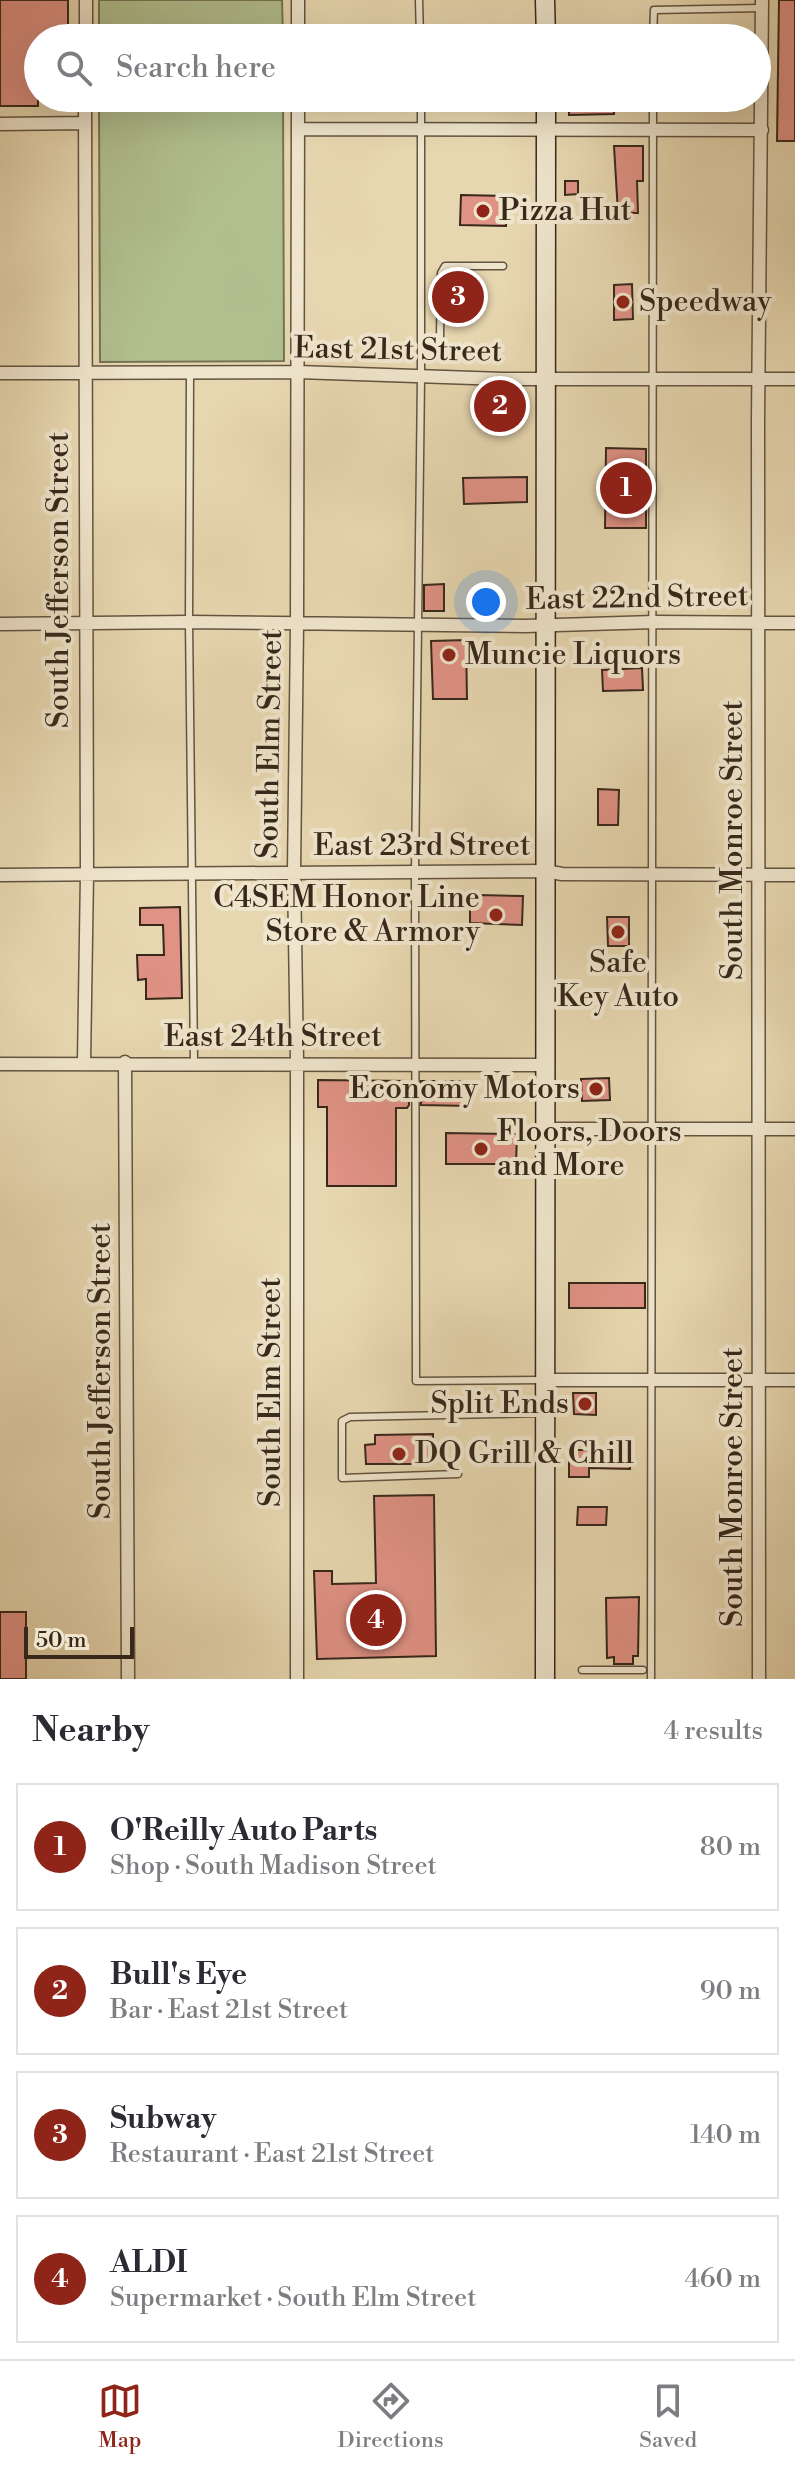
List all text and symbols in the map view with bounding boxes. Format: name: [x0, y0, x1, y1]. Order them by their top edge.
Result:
search box: [24, 24, 771, 112]
icon: search: [52, 46, 96, 90]
text: Search here: [116, 49, 276, 87]
place label: Pizza Hut: [499, 192, 632, 230]
marker: Pizza Hut: [474, 202, 492, 220]
pin: 3: [432, 267, 484, 327]
place label: Speedway: [639, 283, 772, 321]
marker: Speedway: [614, 293, 632, 311]
street label: East 21st Street: [294, 329, 503, 371]
pin: 2: [474, 376, 526, 436]
street label: South Jefferson Street: [40, 431, 78, 728]
pin: 1: [600, 458, 652, 518]
street label: East 22nd Street: [525, 577, 749, 619]
your location: [466, 582, 506, 622]
street label: South Elm Street: [249, 628, 291, 859]
place label: Muncie Liquors: [465, 636, 681, 674]
marker: Muncie Liquors: [440, 646, 458, 664]
street label: South Monroe Street: [714, 700, 752, 980]
street label: East 23rd Street: [313, 827, 531, 865]
place label: C4SEM Honor Line Store & Armory: [213, 879, 480, 951]
marker: C4SEM Honor Line Store & Armory: [487, 906, 505, 924]
marker: Safe Key Auto: [609, 923, 627, 941]
place label: Safe Key Auto: [557, 944, 679, 1016]
street label: East 24th Street: [164, 1018, 382, 1056]
place label: Economy Motors: [349, 1070, 580, 1108]
marker: Economy Motors: [587, 1080, 605, 1098]
place label: Floors, Doors and More: [497, 1113, 682, 1185]
marker: Floors, Doors and More: [472, 1140, 490, 1158]
street label: South Jefferson Street: [82, 1222, 120, 1519]
street label: South Elm Street: [252, 1277, 290, 1507]
street label: South Monroe Street: [714, 1347, 752, 1627]
place label: Split Ends: [430, 1385, 569, 1423]
marker: Split Ends: [576, 1395, 594, 1413]
place label: DQ Grill & Chill: [415, 1435, 634, 1473]
marker: DQ Grill & Chill: [390, 1445, 408, 1463]
pin: 4: [350, 1590, 402, 1650]
scale bar: [24, 1623, 134, 1659]
text: 50 m: [36, 1627, 87, 1654]
text: Nearby: [32, 1710, 150, 1752]
text: 4 results: [664, 1715, 763, 1747]
text: O'Reilly Auto Parts: [110, 1812, 377, 1850]
text: 1: [54, 1831, 66, 1863]
text: 80 m: [700, 1831, 761, 1863]
text: Shop · South Madison Street: [110, 1850, 437, 1882]
text: Bull's Eye: [110, 1956, 247, 1994]
text: 2: [52, 1975, 68, 2007]
text: 90 m: [700, 1975, 761, 2007]
text: Bar · East 21st Street: [110, 1994, 348, 2026]
text: Subway: [110, 2100, 216, 2138]
text: 3: [52, 2119, 68, 2151]
text: 140 m: [690, 2119, 761, 2151]
text: Restaurant · East 21st Street: [110, 2138, 434, 2170]
text: ALDI: [110, 2244, 187, 2282]
text: 4: [51, 2263, 69, 2295]
text: 460 m: [684, 2263, 761, 2295]
text: Supermarket · South Elm Street: [110, 2282, 476, 2314]
tab: Map: [98, 2379, 142, 2454]
tab: Directions: [338, 2379, 444, 2454]
tab: Saved: [639, 2379, 697, 2454]

